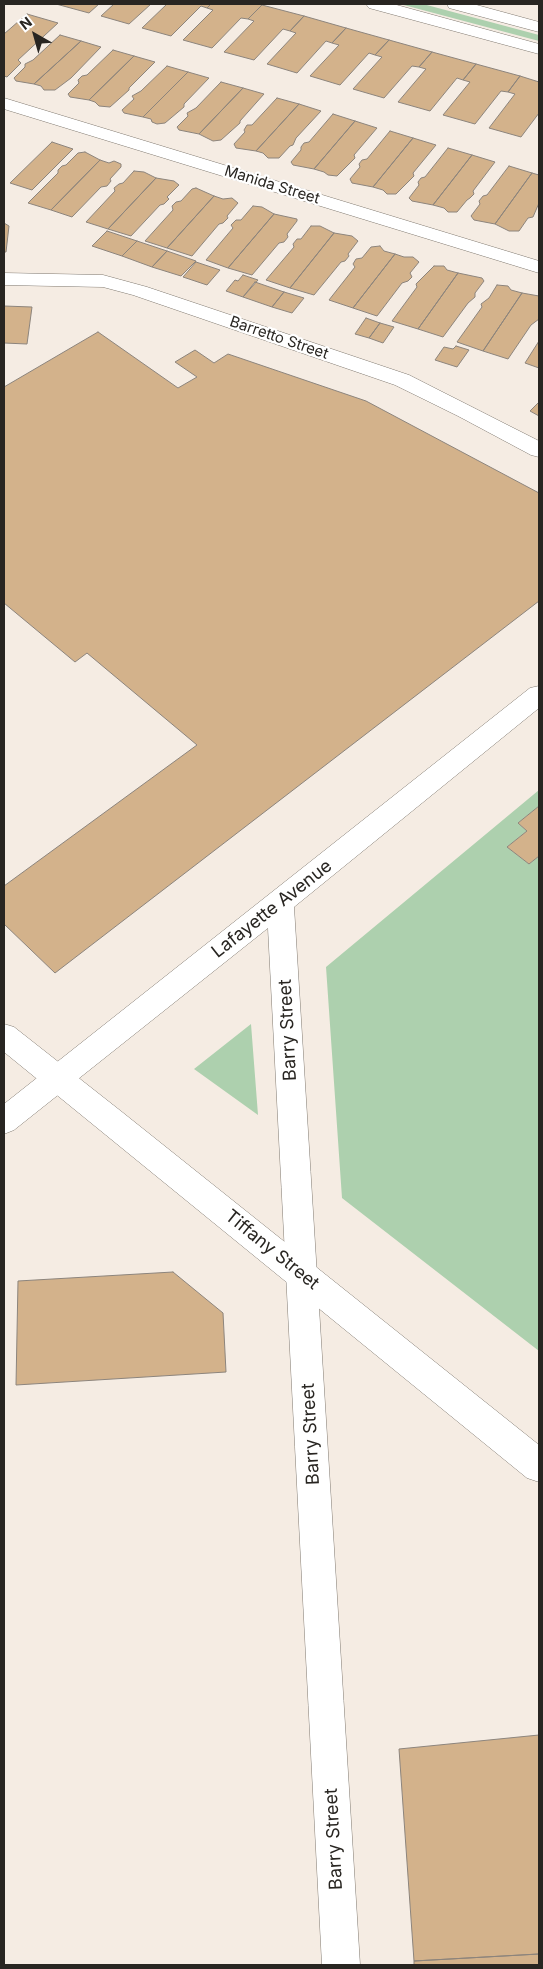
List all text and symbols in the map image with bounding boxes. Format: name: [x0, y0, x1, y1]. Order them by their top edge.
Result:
north arrow: [10, 10, 60, 60]
text: N: [16, 13, 35, 33]
street label: Manida Street: [222, 162, 322, 208]
street label: Barretto Street: [227, 313, 331, 363]
street label: Lafayette Avenue: [208, 855, 336, 963]
street label: Barry Street: [275, 979, 301, 1081]
street label: Tiffany Street: [221, 1205, 323, 1295]
street label: Barry Street: [298, 1383, 324, 1485]
street label: Barry Street: [321, 1788, 347, 1890]

